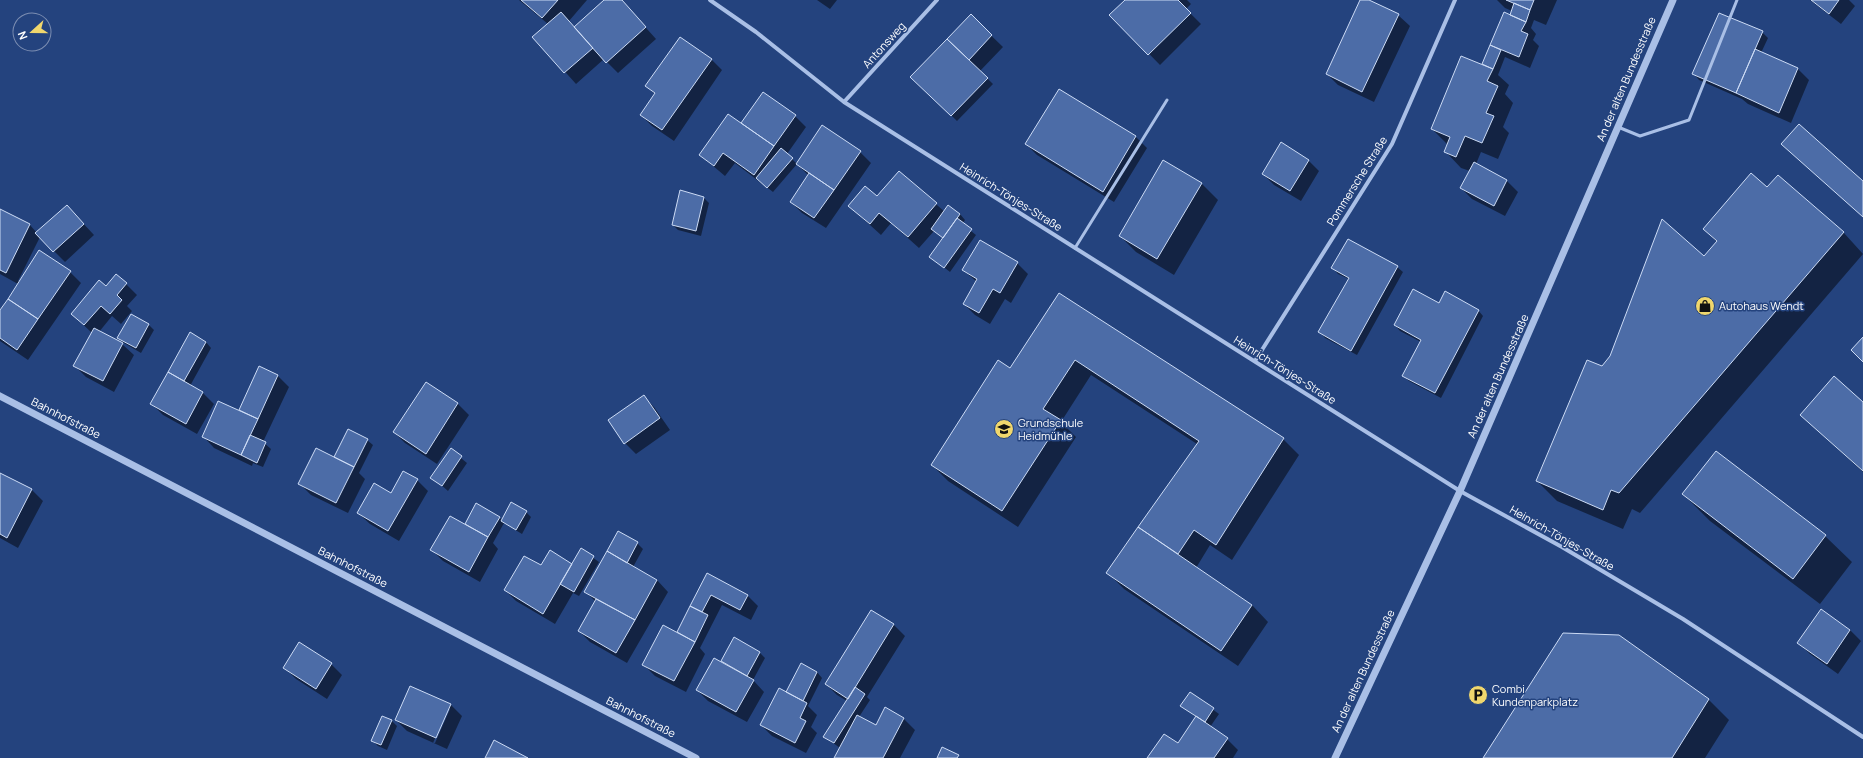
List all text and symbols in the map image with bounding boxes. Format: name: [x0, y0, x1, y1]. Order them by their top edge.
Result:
north arrow: [12, 12, 52, 52]
street label: An der alten Bundesstraße: [1592, 14, 1659, 144]
street label: Antonsweg: [859, 18, 908, 71]
text: N: [14, 29, 31, 42]
street label: Pommersche Straße: [1323, 133, 1391, 228]
street label: Heinrich-Tönjes-Straße: [957, 159, 1066, 235]
shop icon: Autohaus Wendt: [1694, 295, 1716, 317]
place label: Autohaus Wendt: [1719, 298, 1804, 313]
street label: An der alten Bundesstraße: [1463, 311, 1532, 440]
street label: Heinrich-Tönjes-Straße: [1231, 332, 1340, 408]
street label: Bahnhofstraße: [29, 394, 104, 442]
place label: Grundschule Heidmühle: [1018, 415, 1084, 443]
school or university icon: Grundschule Heidmühle: [993, 418, 1015, 440]
street label: Heinrich-Tönjes-Straße: [1507, 501, 1618, 574]
street label: Bahnhofstraße: [316, 543, 391, 591]
street label: An der alten Bundesstraße: [1327, 606, 1398, 735]
place label: Combi Kundenparkplatz: [1492, 681, 1578, 709]
parking icon: Combi Kundenparkplatz: [1467, 684, 1489, 706]
street label: Bahnhofstraße: [604, 693, 679, 741]

